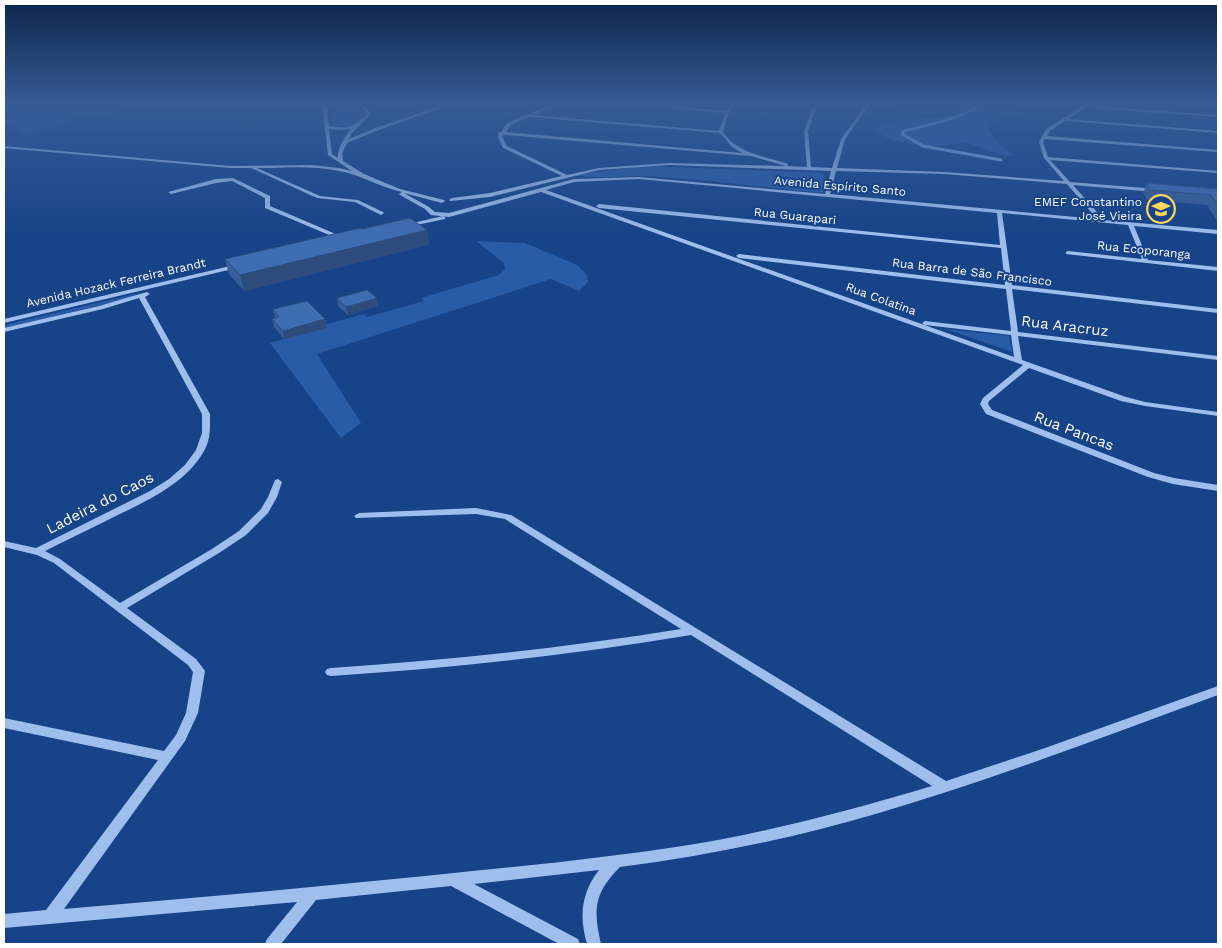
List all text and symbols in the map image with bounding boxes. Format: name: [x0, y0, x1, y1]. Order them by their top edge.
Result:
street label: Avenida Espírito Santo: [773, 173, 907, 199]
school or university icon: EMEF Constantino José Vieira: [1146, 194, 1176, 224]
place label: EMEF Constantino José Vieira: [1034, 195, 1142, 223]
street label: Rua Guarapari: [753, 205, 837, 227]
street label: Rua Ecoporanga: [1096, 238, 1192, 262]
street label: Rua Barra de São Francisco: [891, 255, 1053, 289]
street label: Avenida Hozack Ferreira Brandt: [25, 256, 207, 310]
street label: Rua Colatina: [844, 280, 918, 318]
street label: Rua Aracruz: [1020, 312, 1110, 340]
street label: Rua Pancas: [1032, 408, 1117, 454]
street label: Ladeira do Caos: [43, 468, 157, 538]

